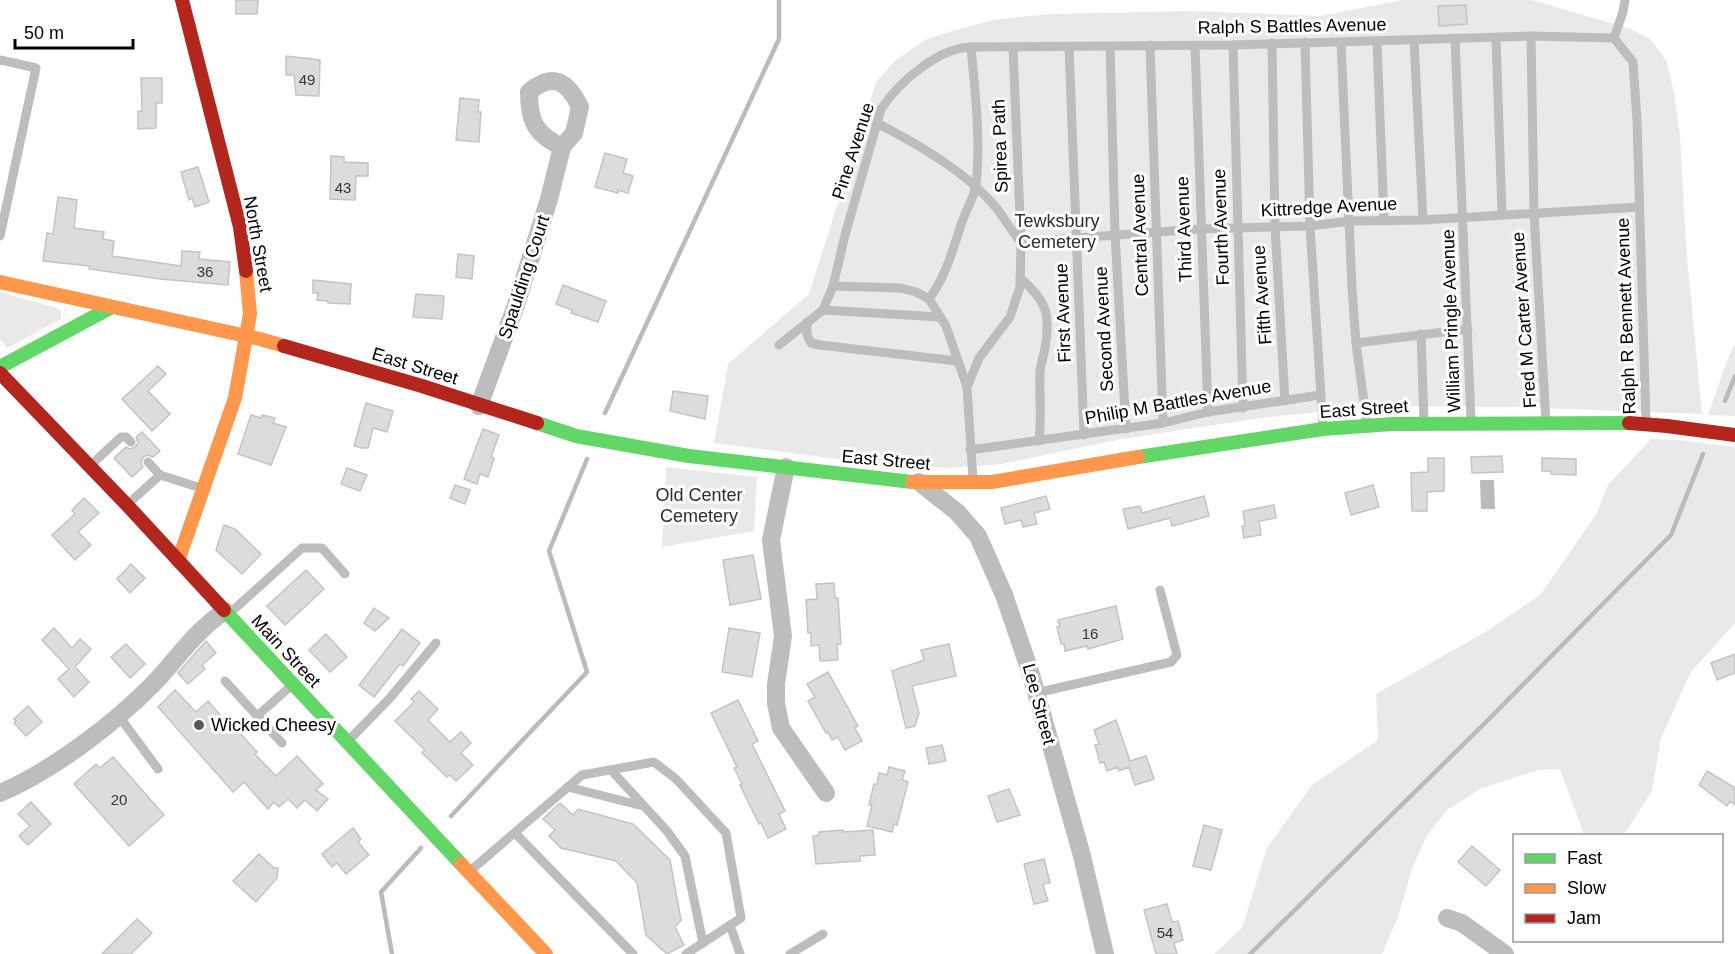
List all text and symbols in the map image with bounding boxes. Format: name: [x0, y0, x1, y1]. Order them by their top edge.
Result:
scale bar: [15, 12, 134, 50]
street label: Ralph S Battles Avenue: [1197, 14, 1387, 38]
text: 50 m: [24, 23, 64, 43]
house number: 49: [299, 71, 315, 88]
street label: Spirea Path: [988, 99, 1012, 193]
street label: Pine Avenue: [828, 100, 878, 202]
street label: Fourth Avenue: [1209, 168, 1233, 286]
street label: Central Avenue: [1128, 173, 1152, 297]
street label: Third Avenue: [1172, 176, 1196, 282]
house number: 43: [335, 179, 351, 196]
street label: Kittredge Avenue: [1260, 193, 1398, 221]
street label: North Street: [240, 194, 276, 294]
park label: Tewksbury Cemetery: [1014, 211, 1100, 252]
street label: Spaulding Court: [495, 213, 553, 341]
street label: Ralph R Bennett Avenue: [1613, 217, 1639, 415]
street label: William Pringle Avenue: [1438, 229, 1464, 413]
street label: Fred M Carter Avenue: [1508, 231, 1540, 409]
street label: Fifth Avenue: [1249, 245, 1275, 345]
house number: 36: [197, 263, 213, 280]
street label: First Avenue: [1051, 263, 1075, 363]
street label: Second Avenue: [1091, 266, 1117, 392]
street label: East Street: [369, 343, 461, 389]
street label: Philip M Battles Avenue: [1083, 376, 1273, 428]
street label: East Street: [1319, 396, 1409, 422]
street label: East Street: [841, 446, 931, 474]
park label: Old Center Cemetery: [655, 485, 743, 526]
street label: Main Street: [247, 611, 325, 691]
house number: 16: [1082, 625, 1098, 642]
street label: Lee Street: [1019, 661, 1059, 747]
place label: Wicked Cheesy: [211, 715, 336, 735]
marker: Wicked Cheesy: [192, 718, 206, 732]
house number: 20: [111, 791, 127, 808]
legend: [1513, 834, 1723, 942]
text: Fast: [1567, 848, 1602, 868]
text: Slow: [1567, 878, 1607, 898]
text: Jam: [1567, 908, 1601, 928]
house number: 54: [1157, 924, 1173, 941]

